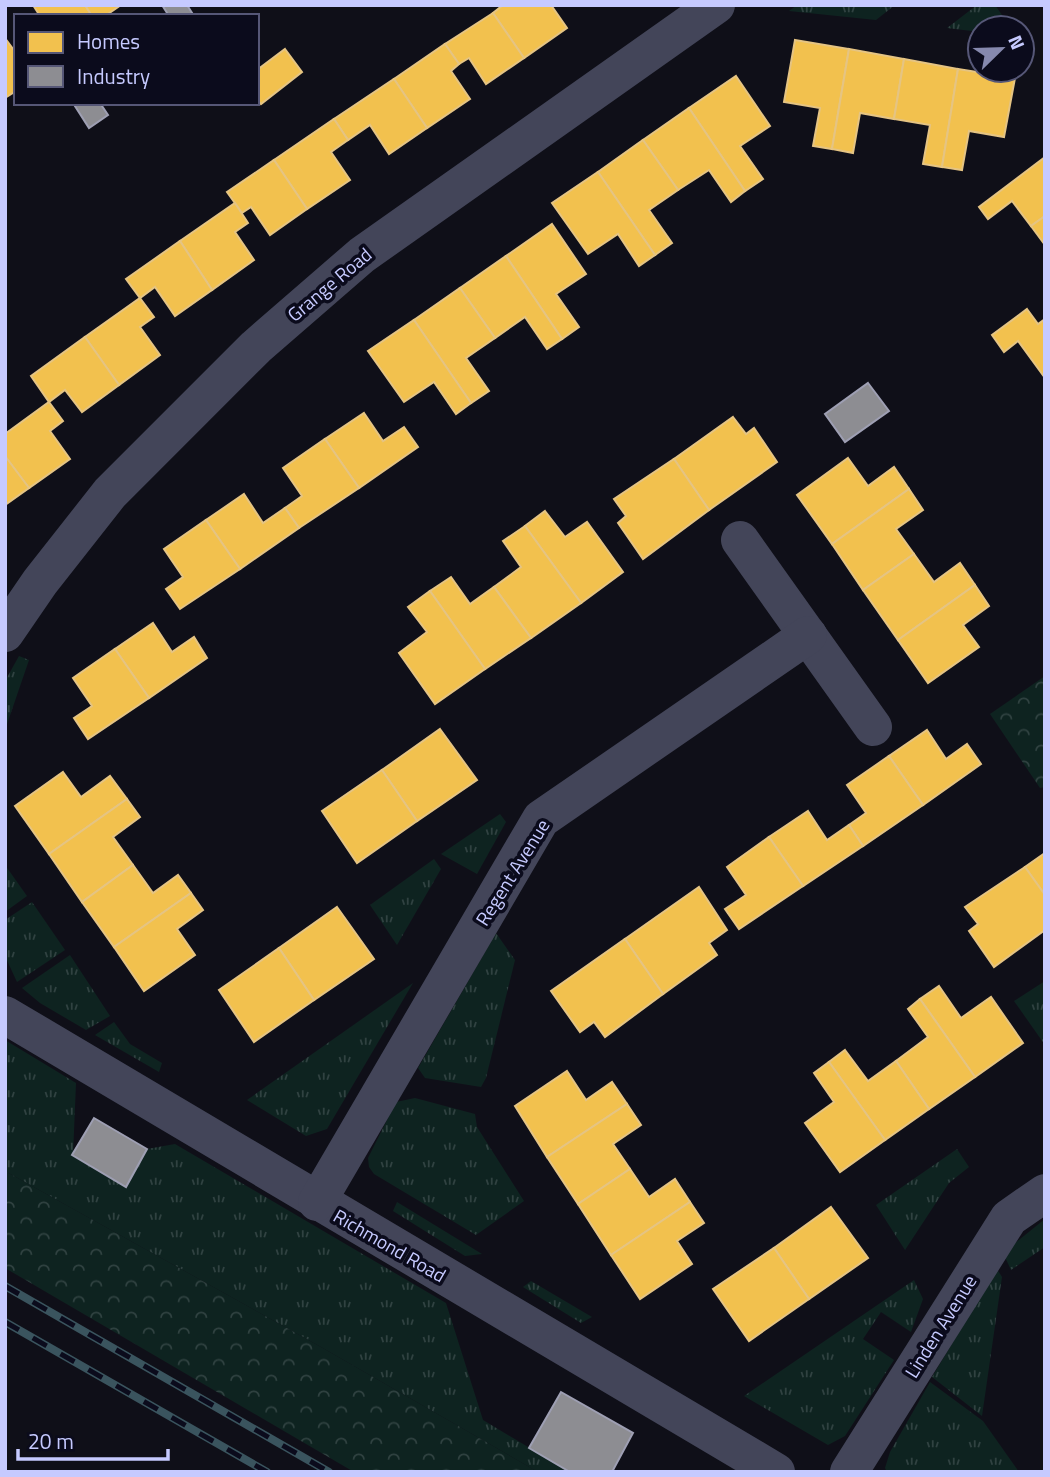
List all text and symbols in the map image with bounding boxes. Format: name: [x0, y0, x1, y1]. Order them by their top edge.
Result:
legend: [14, 14, 259, 105]
north arrow: [966, 14, 1036, 84]
text: Homes: [77, 25, 140, 57]
text: N: [1001, 30, 1033, 54]
text: Industry: [77, 60, 150, 92]
street label: Grange Road: [280, 240, 378, 328]
street label: Regent Avenue: [468, 813, 556, 931]
street label: Richmond Road: [328, 1201, 452, 1289]
street label: Linden Avenue: [897, 1269, 983, 1383]
scale bar: [18, 1418, 168, 1462]
text: 20 m: [28, 1425, 74, 1457]

